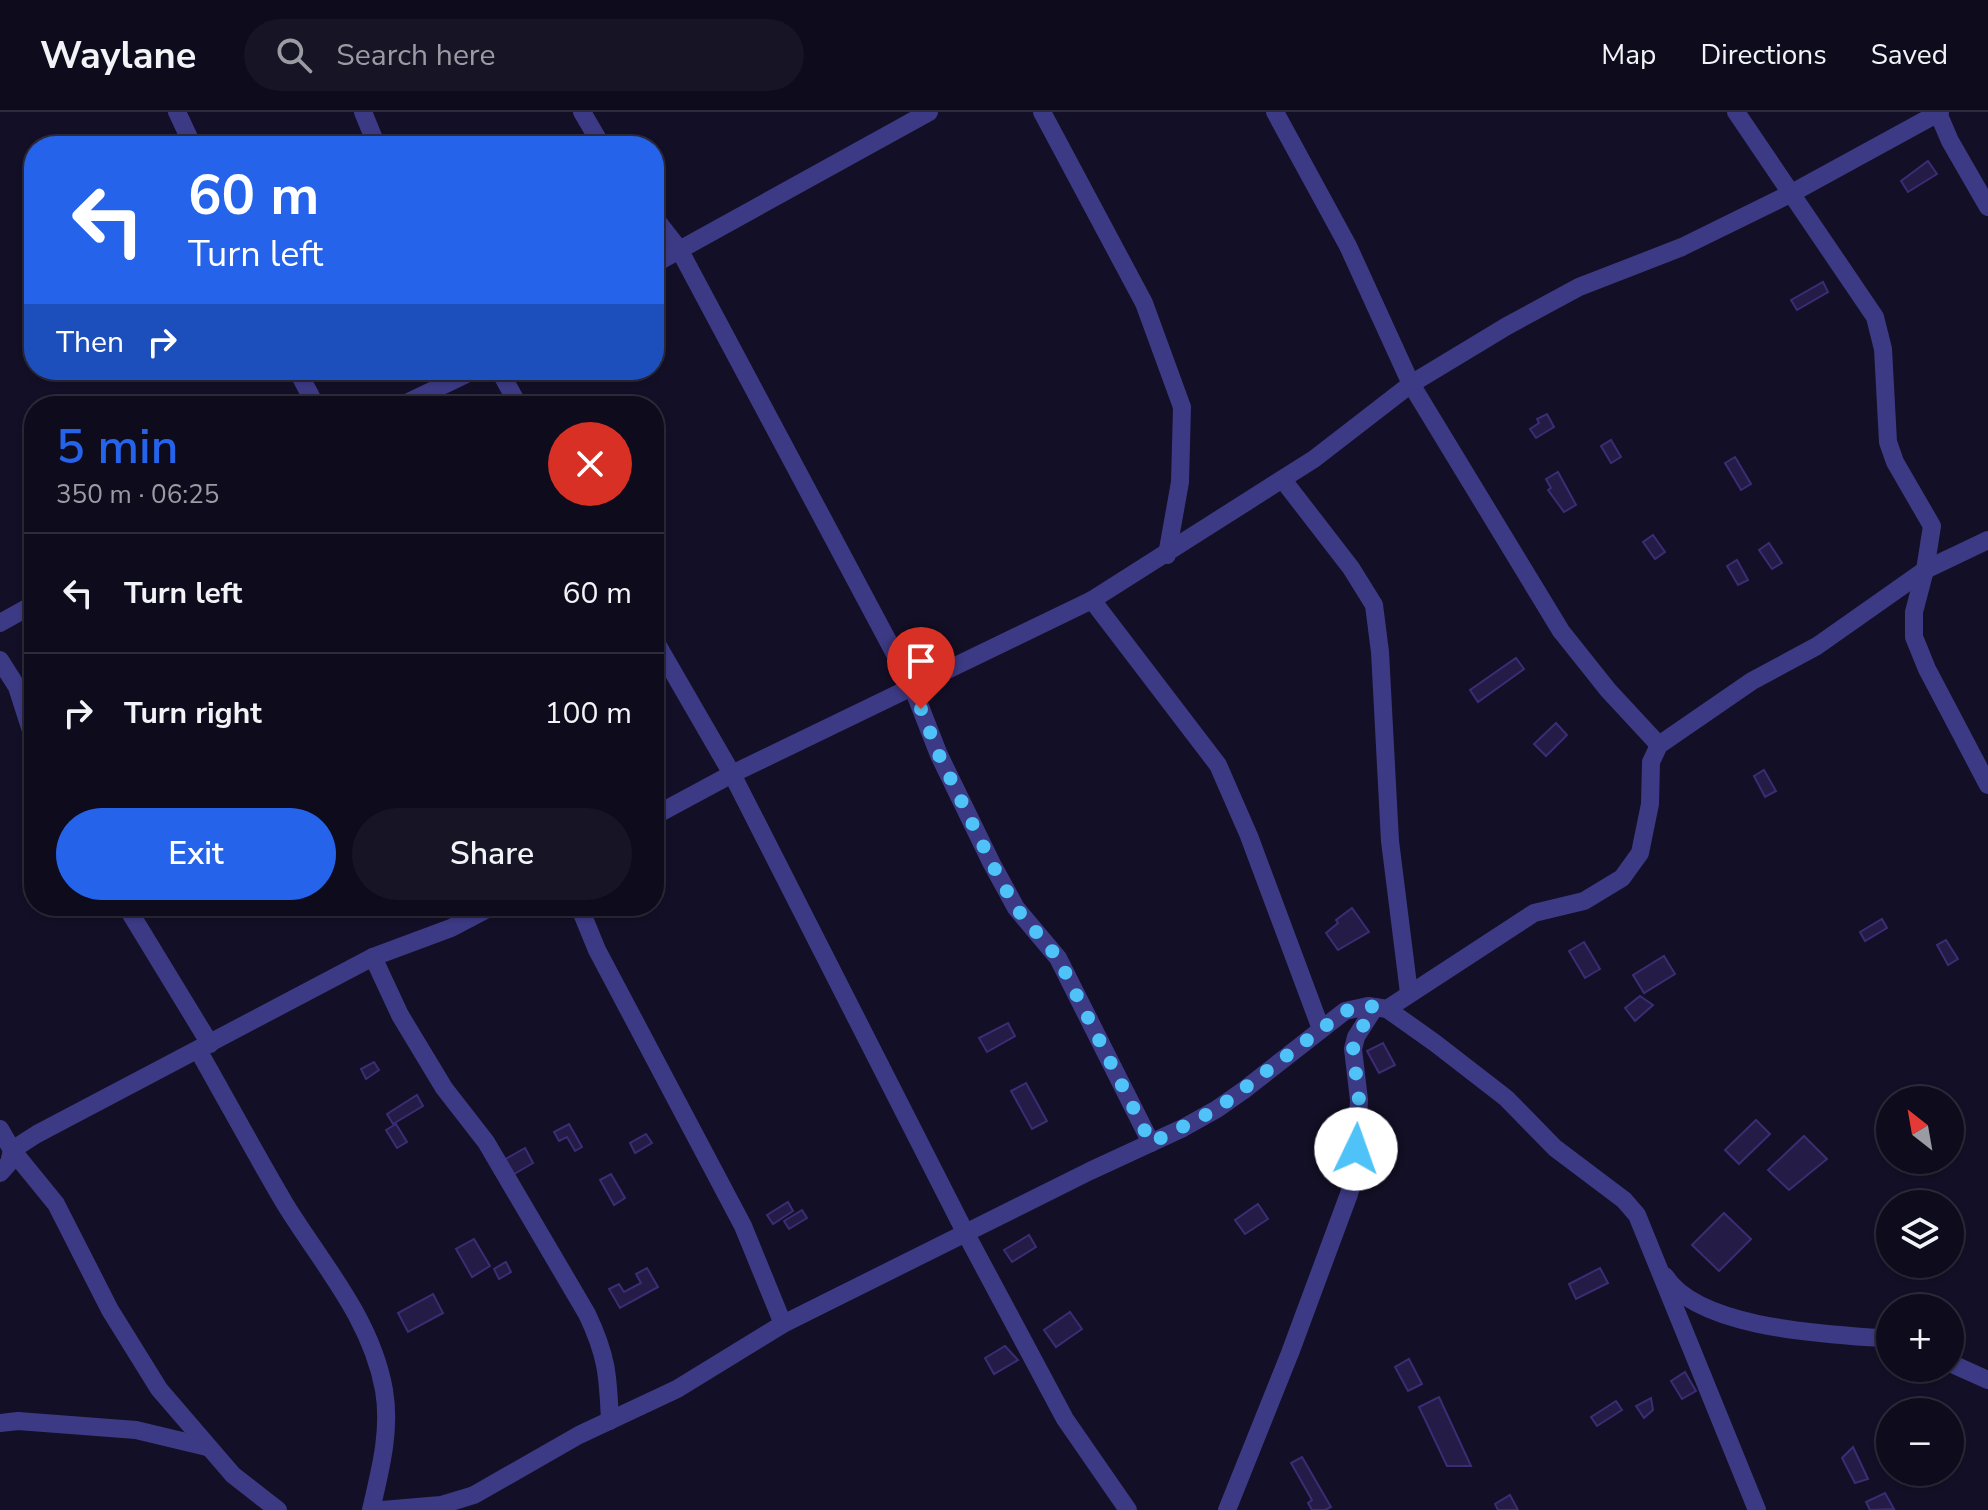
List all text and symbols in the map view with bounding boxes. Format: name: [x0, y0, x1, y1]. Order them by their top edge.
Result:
search box: [244, 19, 804, 91]
text: Waylane: [40, 30, 196, 81]
icon: search: [272, 33, 316, 77]
text: Search here: [336, 35, 495, 76]
text: Map: [1601, 36, 1656, 74]
text: Directions: [1700, 36, 1827, 74]
text: Saved: [1871, 36, 1948, 74]
text: 60 m: [188, 157, 319, 234]
icon: left: [56, 168, 160, 272]
text: Turn left: [188, 230, 323, 279]
icon: right: [140, 320, 184, 364]
text: Then: [56, 322, 124, 363]
text: 5 min: [56, 414, 178, 480]
button: close: [548, 422, 632, 506]
text: 350 m · 06:25: [56, 477, 219, 512]
icon: left: [56, 571, 100, 615]
text: Turn left: [124, 573, 242, 614]
text: 60 m: [563, 573, 632, 614]
pin: [887, 627, 955, 709]
icon: arrive: [899, 639, 943, 683]
icon: right: [56, 691, 100, 735]
text: Turn right: [124, 693, 262, 734]
text: 100 m: [545, 693, 632, 734]
button: Exit: [56, 808, 336, 900]
button: Share: [352, 808, 632, 900]
north arrow: [1876, 1086, 1964, 1174]
map controls: [1876, 1086, 1964, 1486]
position arrow: [1314, 1107, 1398, 1191]
button: layers: [1876, 1190, 1964, 1278]
button: +: [1876, 1294, 1964, 1382]
button: −: [1876, 1398, 1964, 1486]

